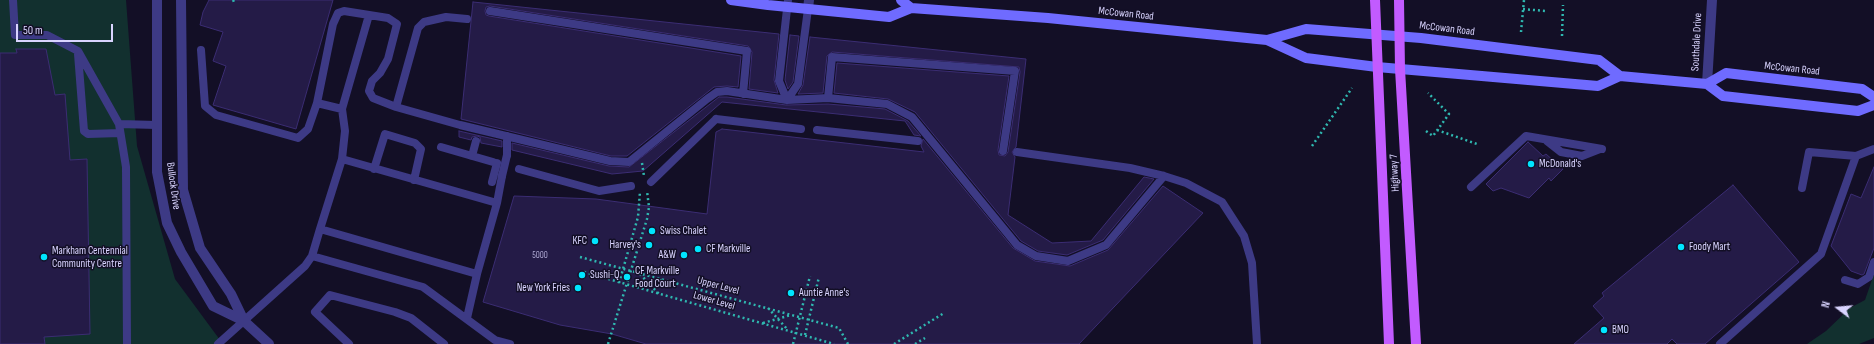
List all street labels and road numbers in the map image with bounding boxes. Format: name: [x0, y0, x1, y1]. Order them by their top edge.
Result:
street label: McCowan Road: [1098, 5, 1154, 23]
street label: Southdale Drive: [1689, 13, 1705, 71]
street label: McCowan Road: [1419, 19, 1475, 39]
street label: McCowan Road: [1764, 60, 1820, 78]
street label: Highway 7: [1387, 154, 1403, 192]
street label: Bullock Drive: [163, 161, 183, 211]
street label: Upper Level: [696, 274, 740, 298]
street label: Lower Level: [692, 289, 736, 313]

